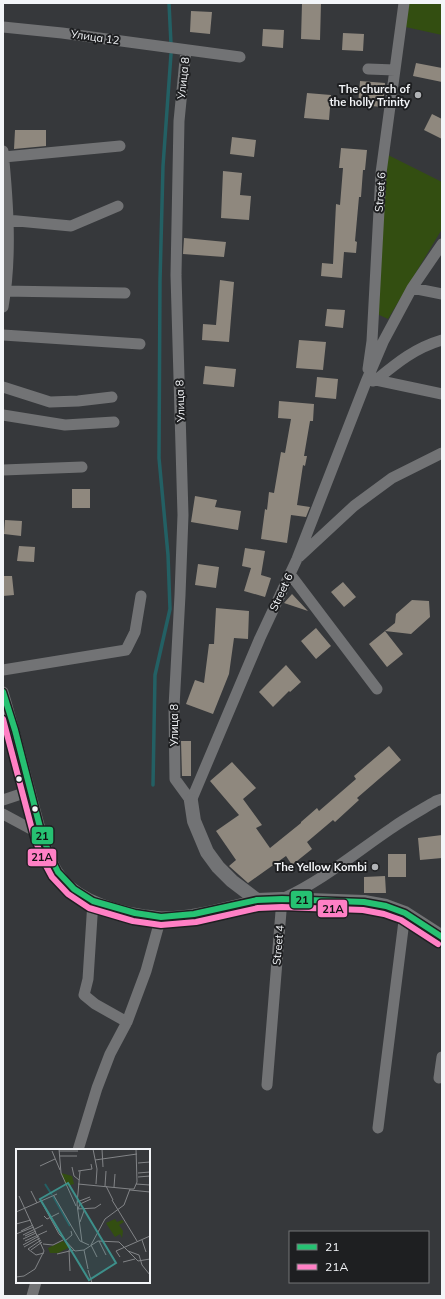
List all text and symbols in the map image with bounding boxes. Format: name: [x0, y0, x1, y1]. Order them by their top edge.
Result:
street label: Улица 12: [69, 27, 121, 47]
street label: Улица 8: [174, 56, 192, 101]
place label: Тhe church of the holly Trinity: [329, 82, 411, 109]
marker: Тhe church of the holly Trinity: [413, 90, 423, 100]
street label: Street 6: [372, 171, 388, 212]
street label: Улица 8: [172, 379, 188, 423]
street label: Street 6: [266, 571, 296, 613]
street label: Улица 8: [167, 703, 181, 747]
unlabelled marker: [14, 774, 24, 784]
unlabelled marker: [30, 804, 40, 814]
line badge: 21: [31, 826, 54, 845]
text: 21: [35, 829, 49, 843]
line badge: 21A: [27, 848, 57, 867]
text: 21A: [31, 850, 53, 864]
place label: The Yellow Kombi: [274, 860, 367, 874]
marker: The Yellow Kombi: [370, 862, 380, 872]
line badge: 21: [290, 890, 313, 909]
text: 21: [295, 893, 309, 907]
line badge: 21A: [317, 899, 348, 918]
text: 21A: [322, 902, 344, 916]
street label: Street 4: [269, 924, 287, 965]
inset map: [16, 1149, 150, 1283]
legend: [289, 1231, 429, 1283]
text: 21: [325, 1239, 339, 1254]
text: 21A: [325, 1259, 348, 1274]

